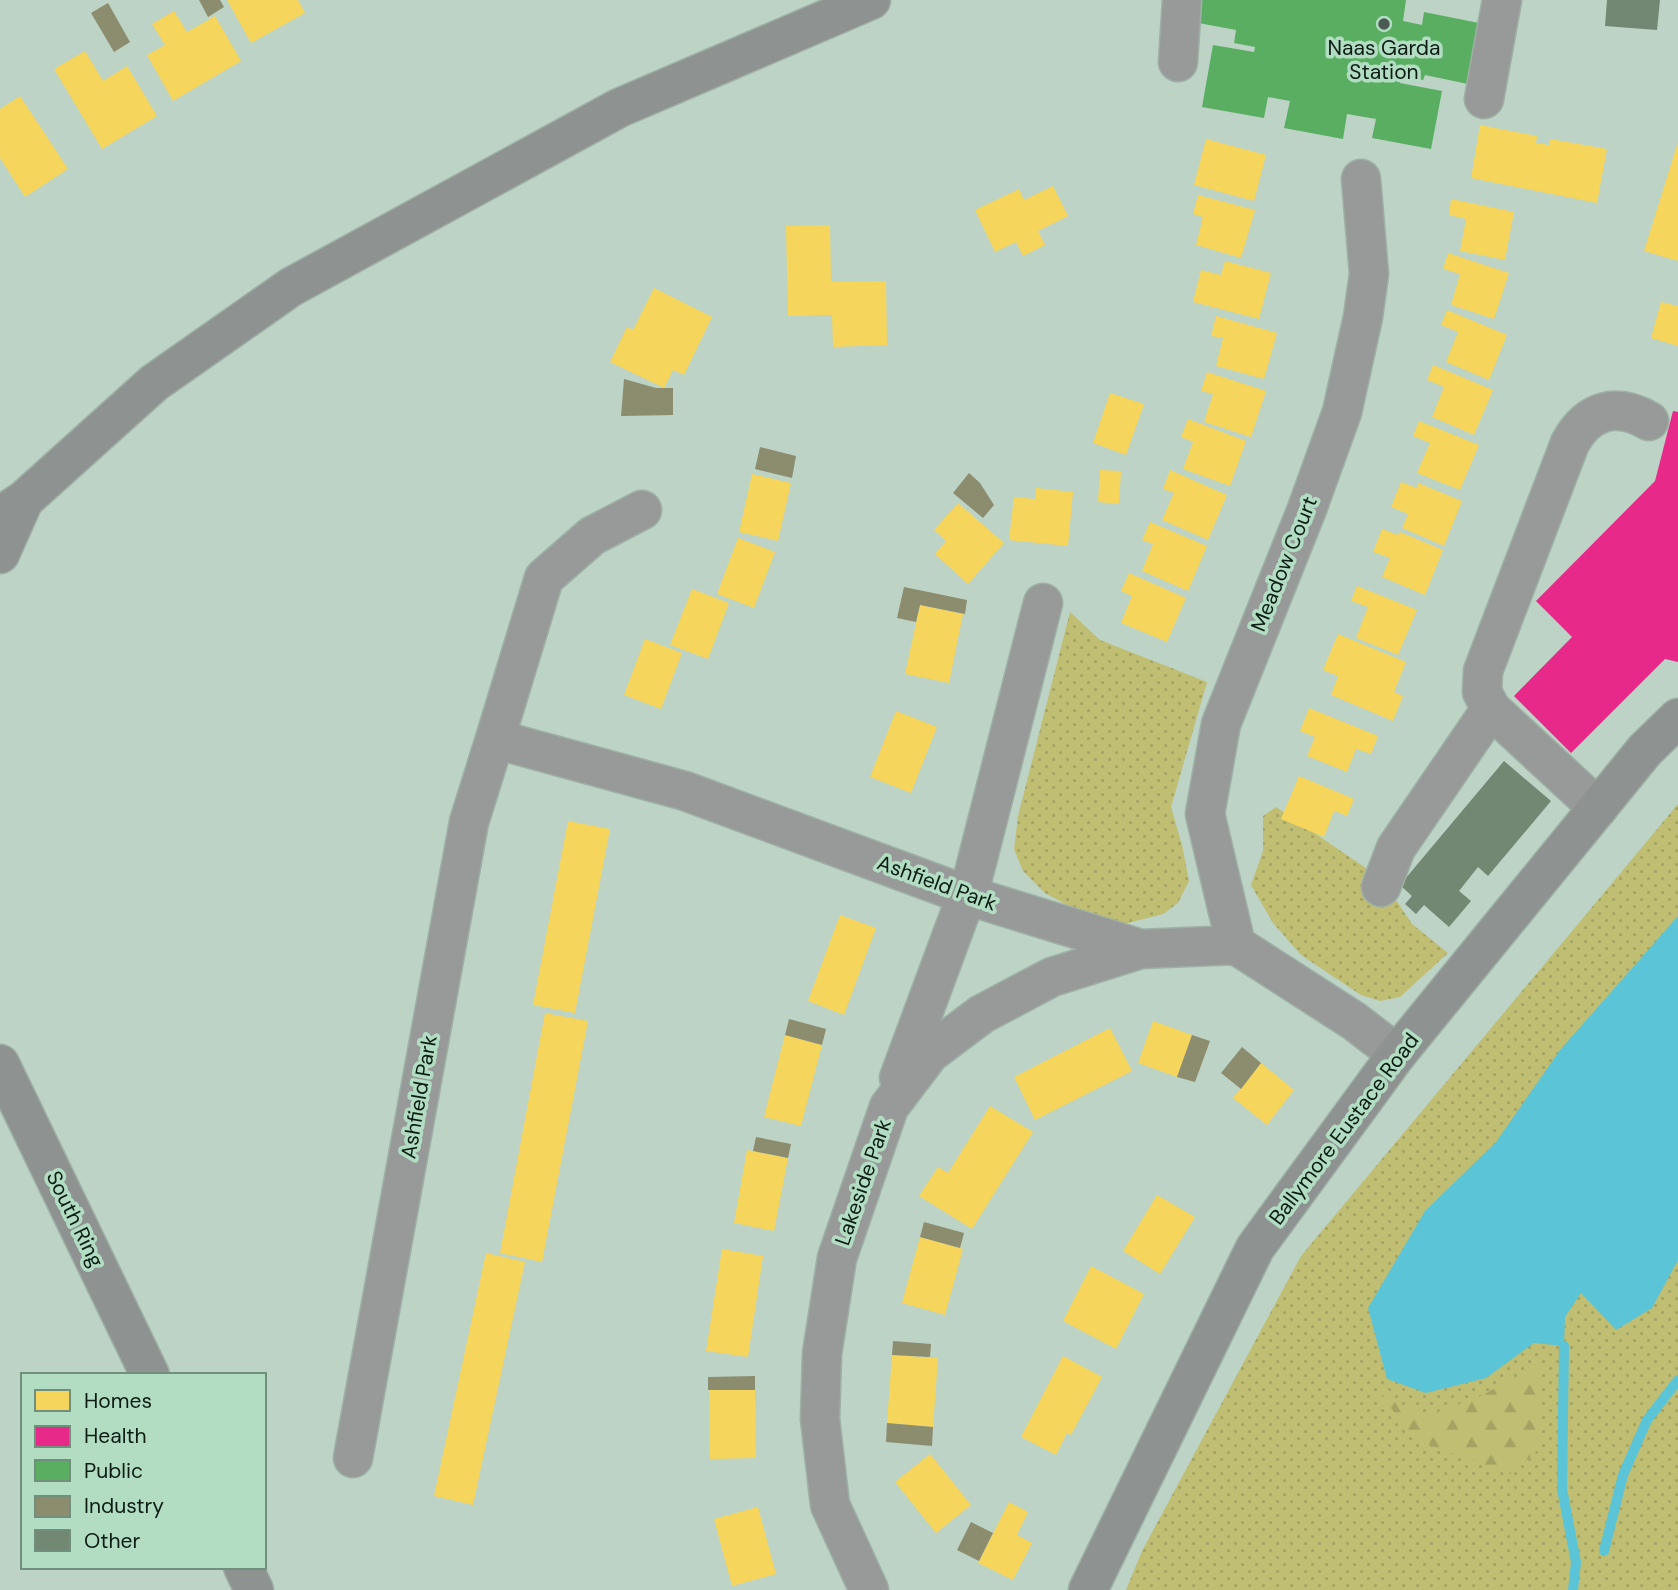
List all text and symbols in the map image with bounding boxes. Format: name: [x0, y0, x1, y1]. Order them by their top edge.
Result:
marker: Naas Garda Station: [1376, 16, 1392, 32]
place label: Naas Garda Station: [1328, 34, 1440, 86]
street label: Meadow Court: [1244, 492, 1324, 636]
street label: Ashfield Park: [873, 848, 1001, 918]
street label: Ballymore Eustace Road: [1263, 1027, 1425, 1231]
street label: Ashfield Park: [394, 1033, 444, 1161]
street label: Lakeside Park: [828, 1115, 898, 1249]
street label: South Ring: [40, 1166, 110, 1272]
legend: [21, 1373, 266, 1569]
text: Homes: [84, 1387, 152, 1415]
text: Health: [84, 1422, 147, 1450]
text: Public: [84, 1457, 143, 1485]
text: Industry: [84, 1492, 164, 1520]
text: Other: [84, 1527, 140, 1555]

